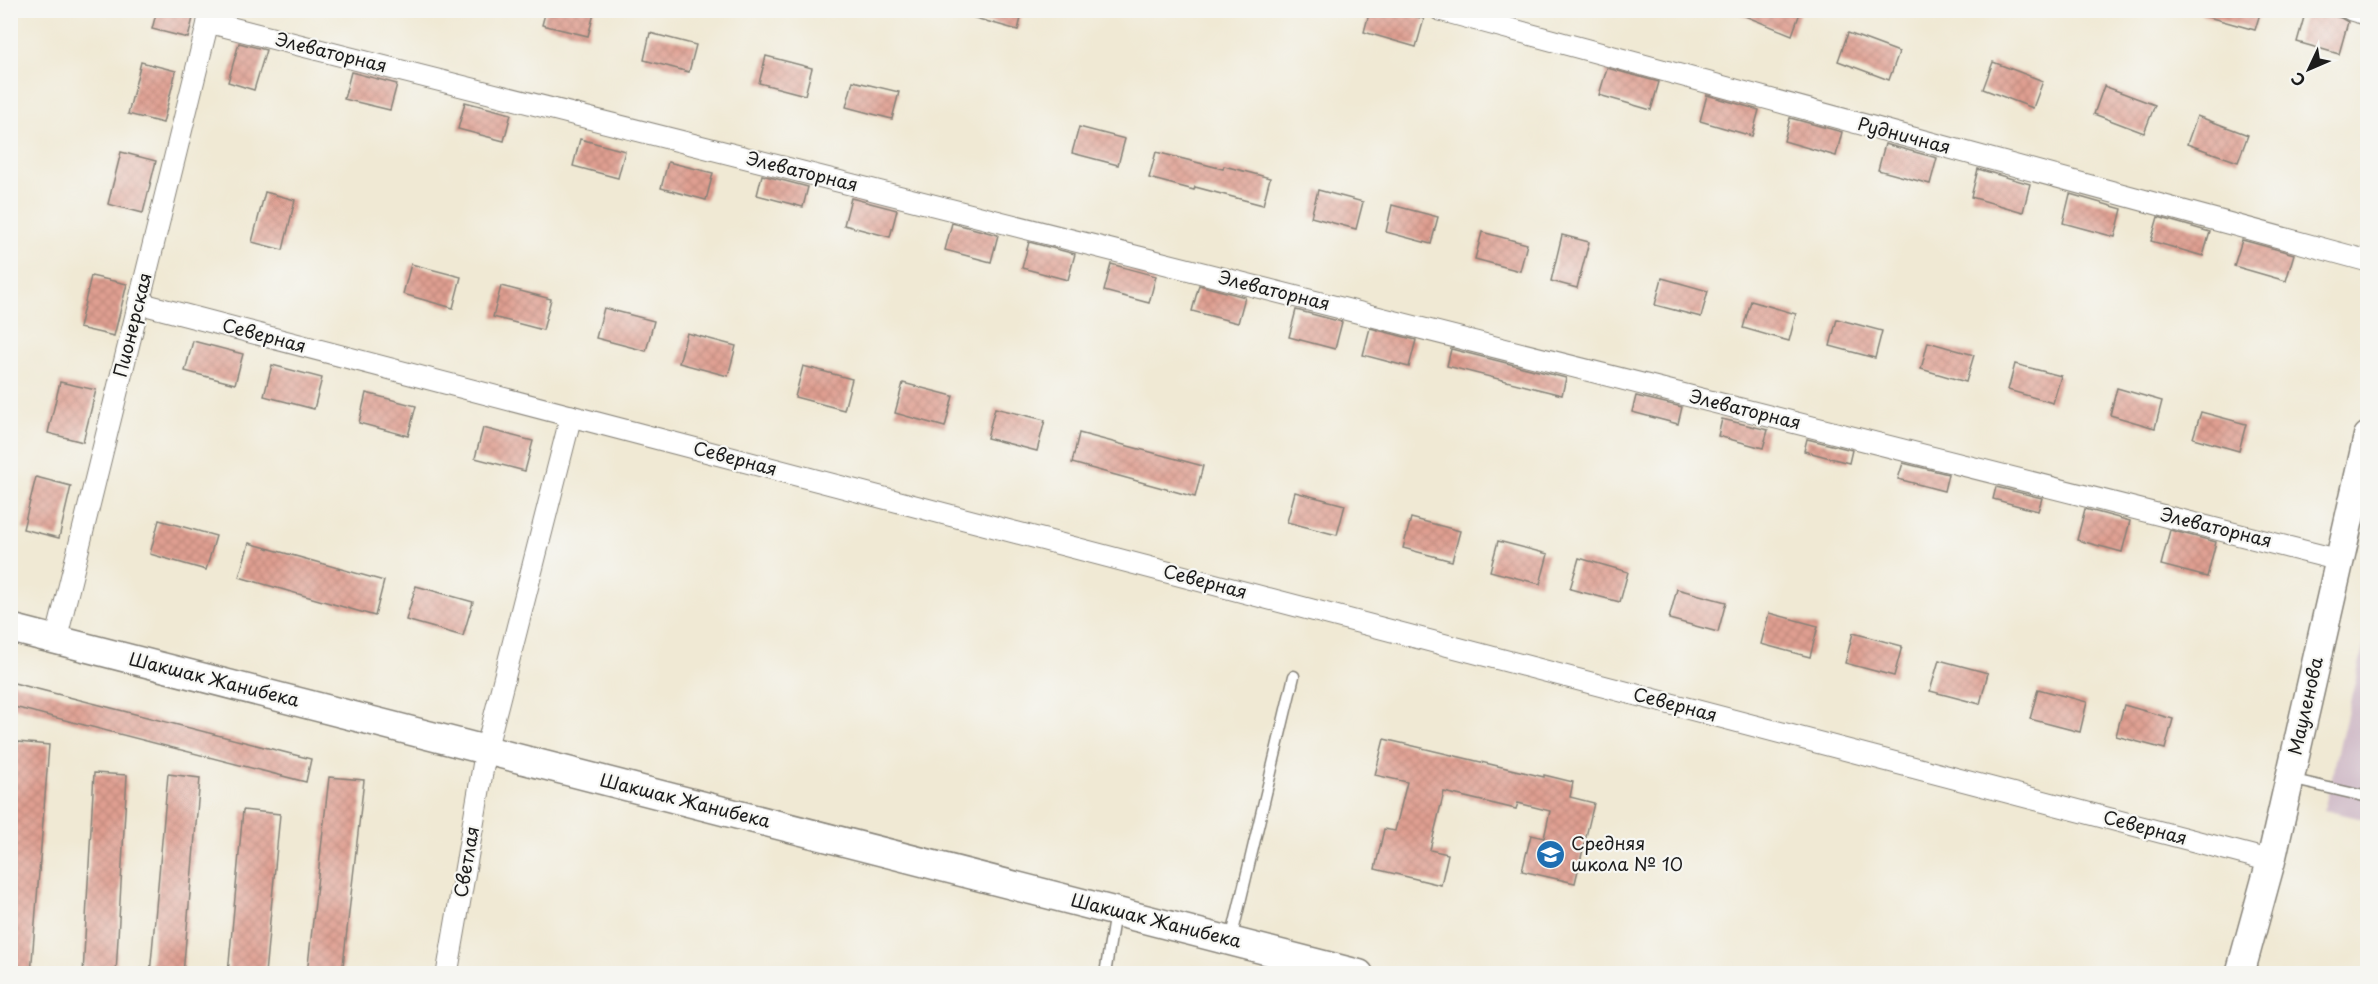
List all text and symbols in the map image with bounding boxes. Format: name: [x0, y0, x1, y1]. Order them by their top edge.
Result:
street label: Элеваторная: [273, 25, 390, 78]
north arrow: [2279, 39, 2339, 99]
text: С: [2285, 67, 2310, 93]
street label: Рудничная: [1855, 109, 1954, 160]
street label: Элеваторная: [744, 144, 861, 197]
street label: Элеваторная: [1216, 263, 1333, 316]
street label: Пионерская: [106, 270, 158, 380]
street label: Северная: [219, 310, 309, 359]
street label: Элеваторная: [1687, 382, 1804, 435]
street label: Северная: [690, 433, 780, 482]
street label: Элеваторная: [2158, 500, 2275, 553]
street label: Северная: [1160, 556, 1250, 605]
street label: Шакшак Жанибека: [126, 644, 303, 713]
street label: Мауленова: [2280, 653, 2329, 757]
street label: Северная: [1630, 679, 1720, 728]
street label: Шакшак Жанибека: [597, 765, 774, 834]
street label: Северная: [2100, 802, 2190, 851]
street label: Светлая: [446, 824, 485, 899]
place label: Средняя школа № 10: [1571, 829, 1683, 877]
school or university icon: Средняя школа № 10: [1534, 838, 1566, 870]
street label: Шакшак Жанибека: [1068, 885, 1245, 954]

